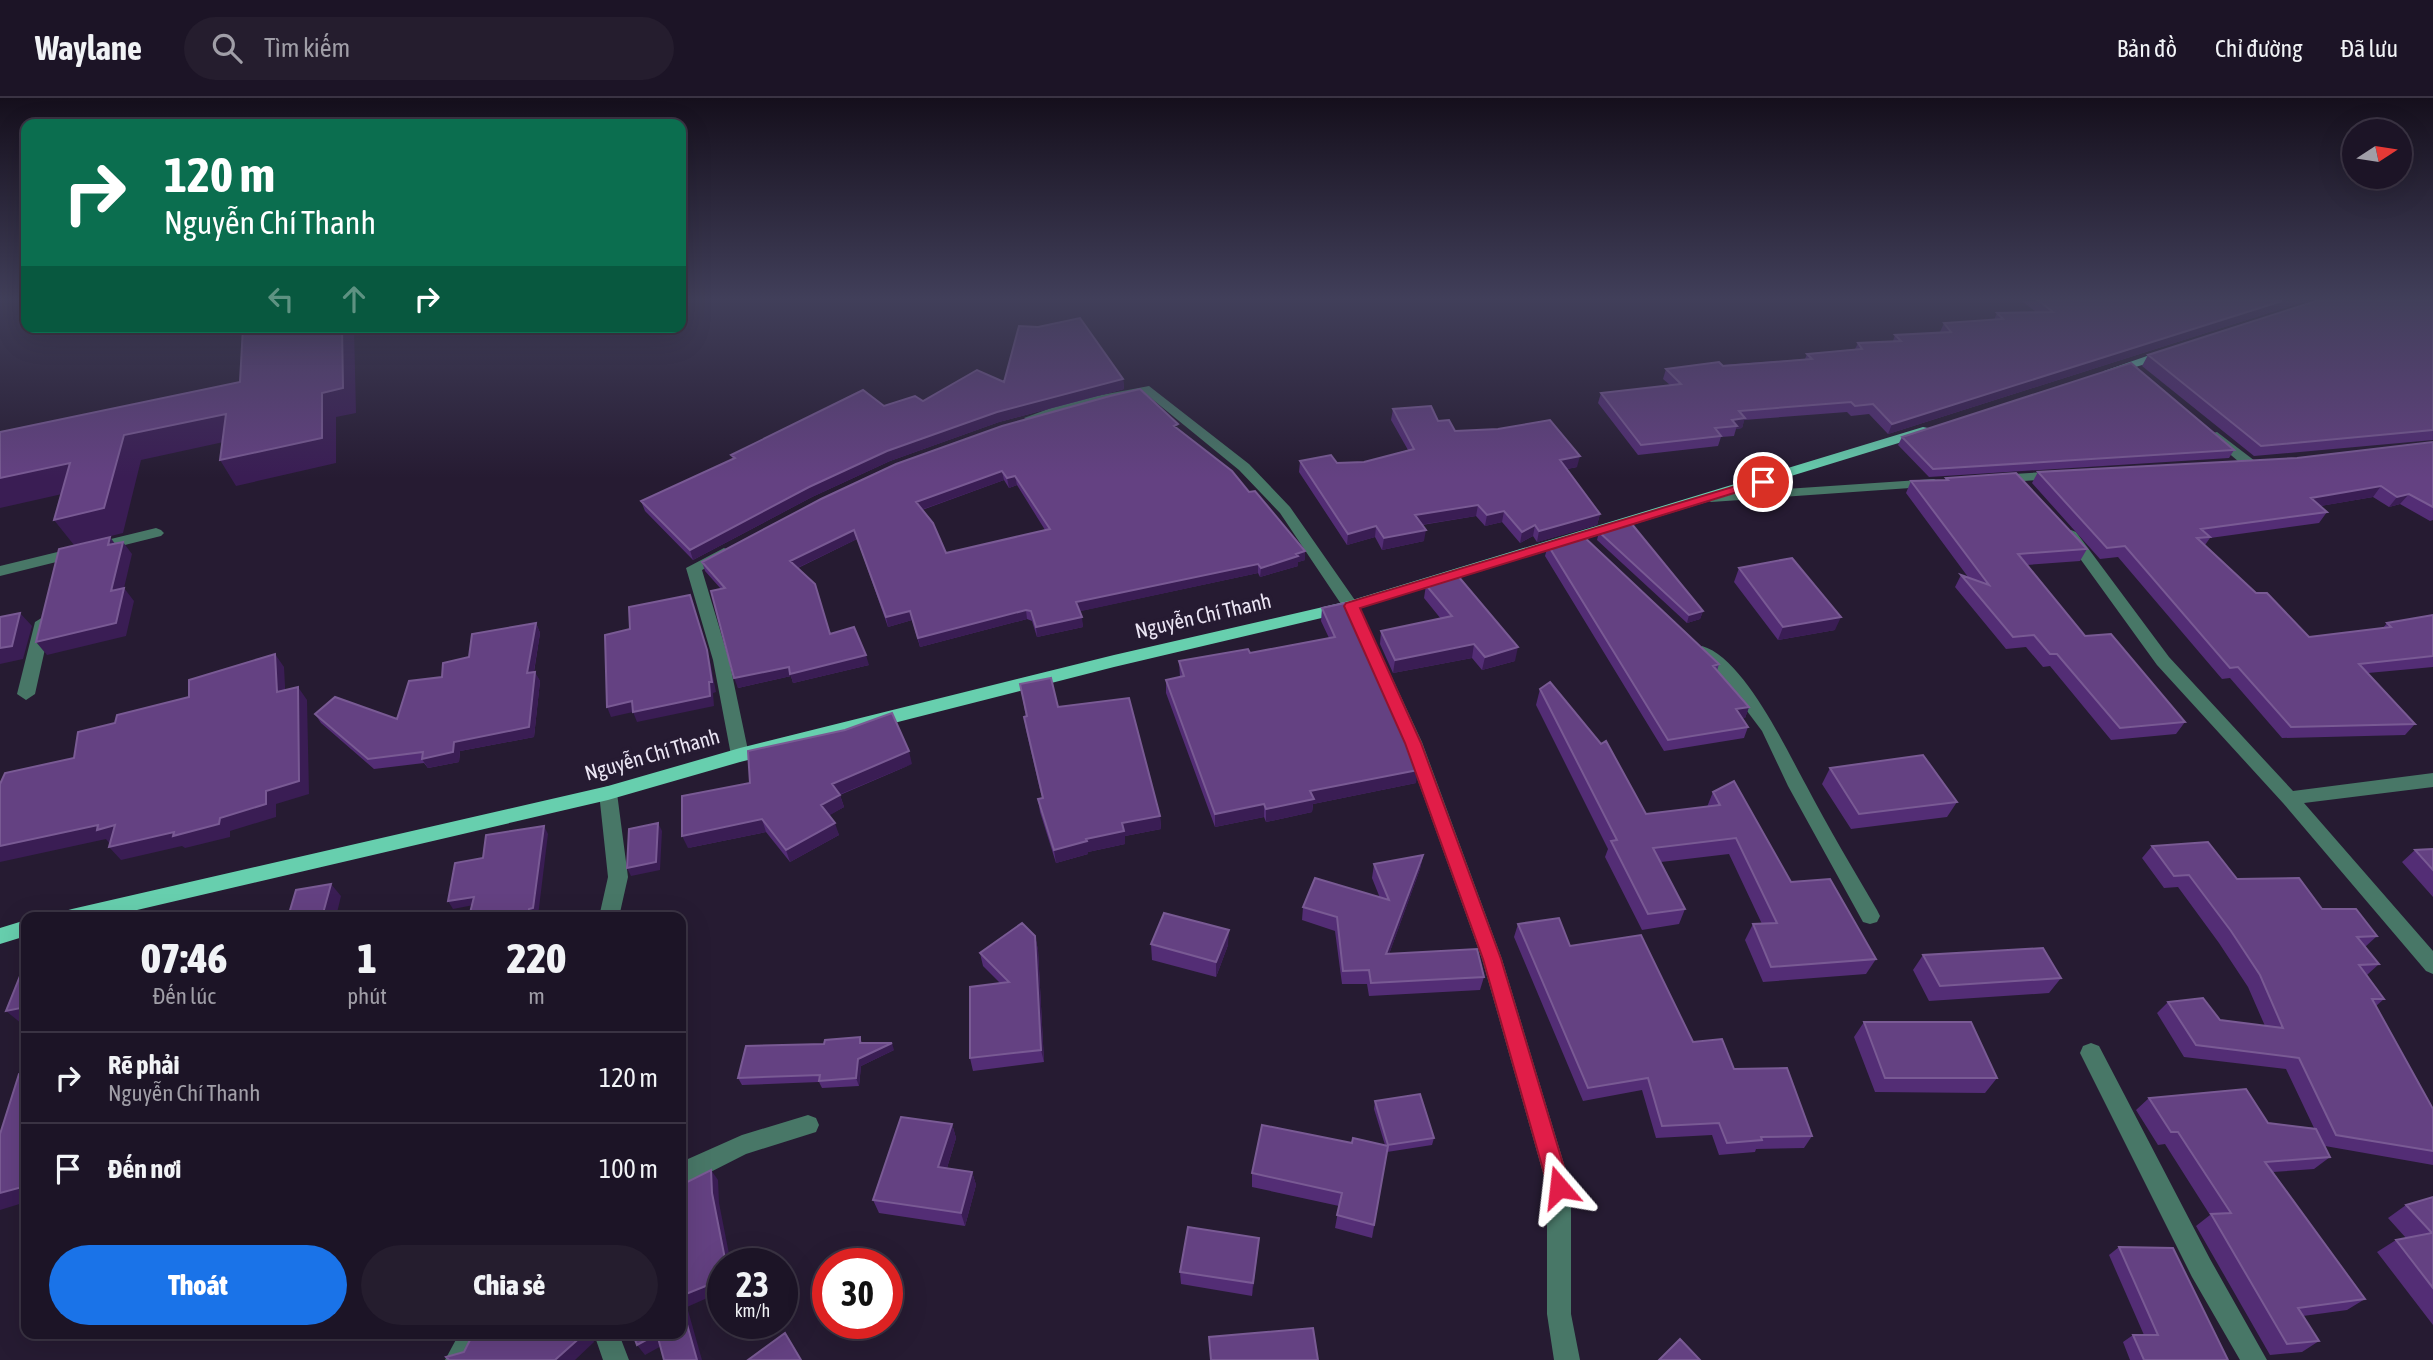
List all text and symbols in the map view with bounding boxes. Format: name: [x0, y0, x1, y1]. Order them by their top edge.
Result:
search box: [184, 17, 674, 80]
text: Waylane: [35, 29, 142, 67]
icon: search: [208, 29, 246, 67]
text: Tìm kiếm: [264, 33, 350, 63]
text: Bản đồ: [2117, 35, 2177, 62]
text: Chỉ đường: [2215, 35, 2303, 62]
text: Đã lưu: [2341, 35, 2398, 62]
north arrow: [2342, 119, 2412, 189]
map controls: [2342, 119, 2412, 189]
text: 120 m: [164, 146, 275, 202]
icon: right: [49, 147, 140, 238]
text: Nguyễn Chí Thanh: [164, 204, 376, 241]
icon: left: [262, 280, 300, 318]
icon: ahead: [335, 280, 373, 318]
icon: right: [408, 280, 446, 318]
pin: [1733, 452, 1793, 512]
icon: arrive: [1744, 463, 1782, 501]
street label: Nguyễn Chí Thanh: [1133, 588, 1273, 642]
street label: Nguyễn Chí Thanh: [582, 723, 722, 785]
text: 07:46: [141, 934, 227, 982]
text: 1: [357, 934, 377, 982]
text: 220: [507, 934, 566, 982]
text: Đến lúc: [152, 983, 216, 1009]
text: phút: [347, 983, 387, 1009]
text: m: [528, 983, 545, 1009]
text: Rẽ phải: [108, 1050, 179, 1080]
icon: right: [49, 1059, 87, 1097]
text: 120 m: [599, 1063, 658, 1093]
text: Nguyễn Chí Thanh: [108, 1080, 260, 1106]
icon: arrive: [49, 1150, 87, 1188]
position arrow: [1522, 1150, 1596, 1224]
text: Đến nơi: [108, 1154, 181, 1184]
text: 100 m: [599, 1154, 658, 1184]
button: Thoát: [49, 1245, 347, 1325]
button: Chia sẻ: [361, 1245, 658, 1325]
speed limit sign: 30: [812, 1248, 903, 1339]
text: 23: [736, 1264, 769, 1304]
text: km/h: [735, 1300, 770, 1321]

